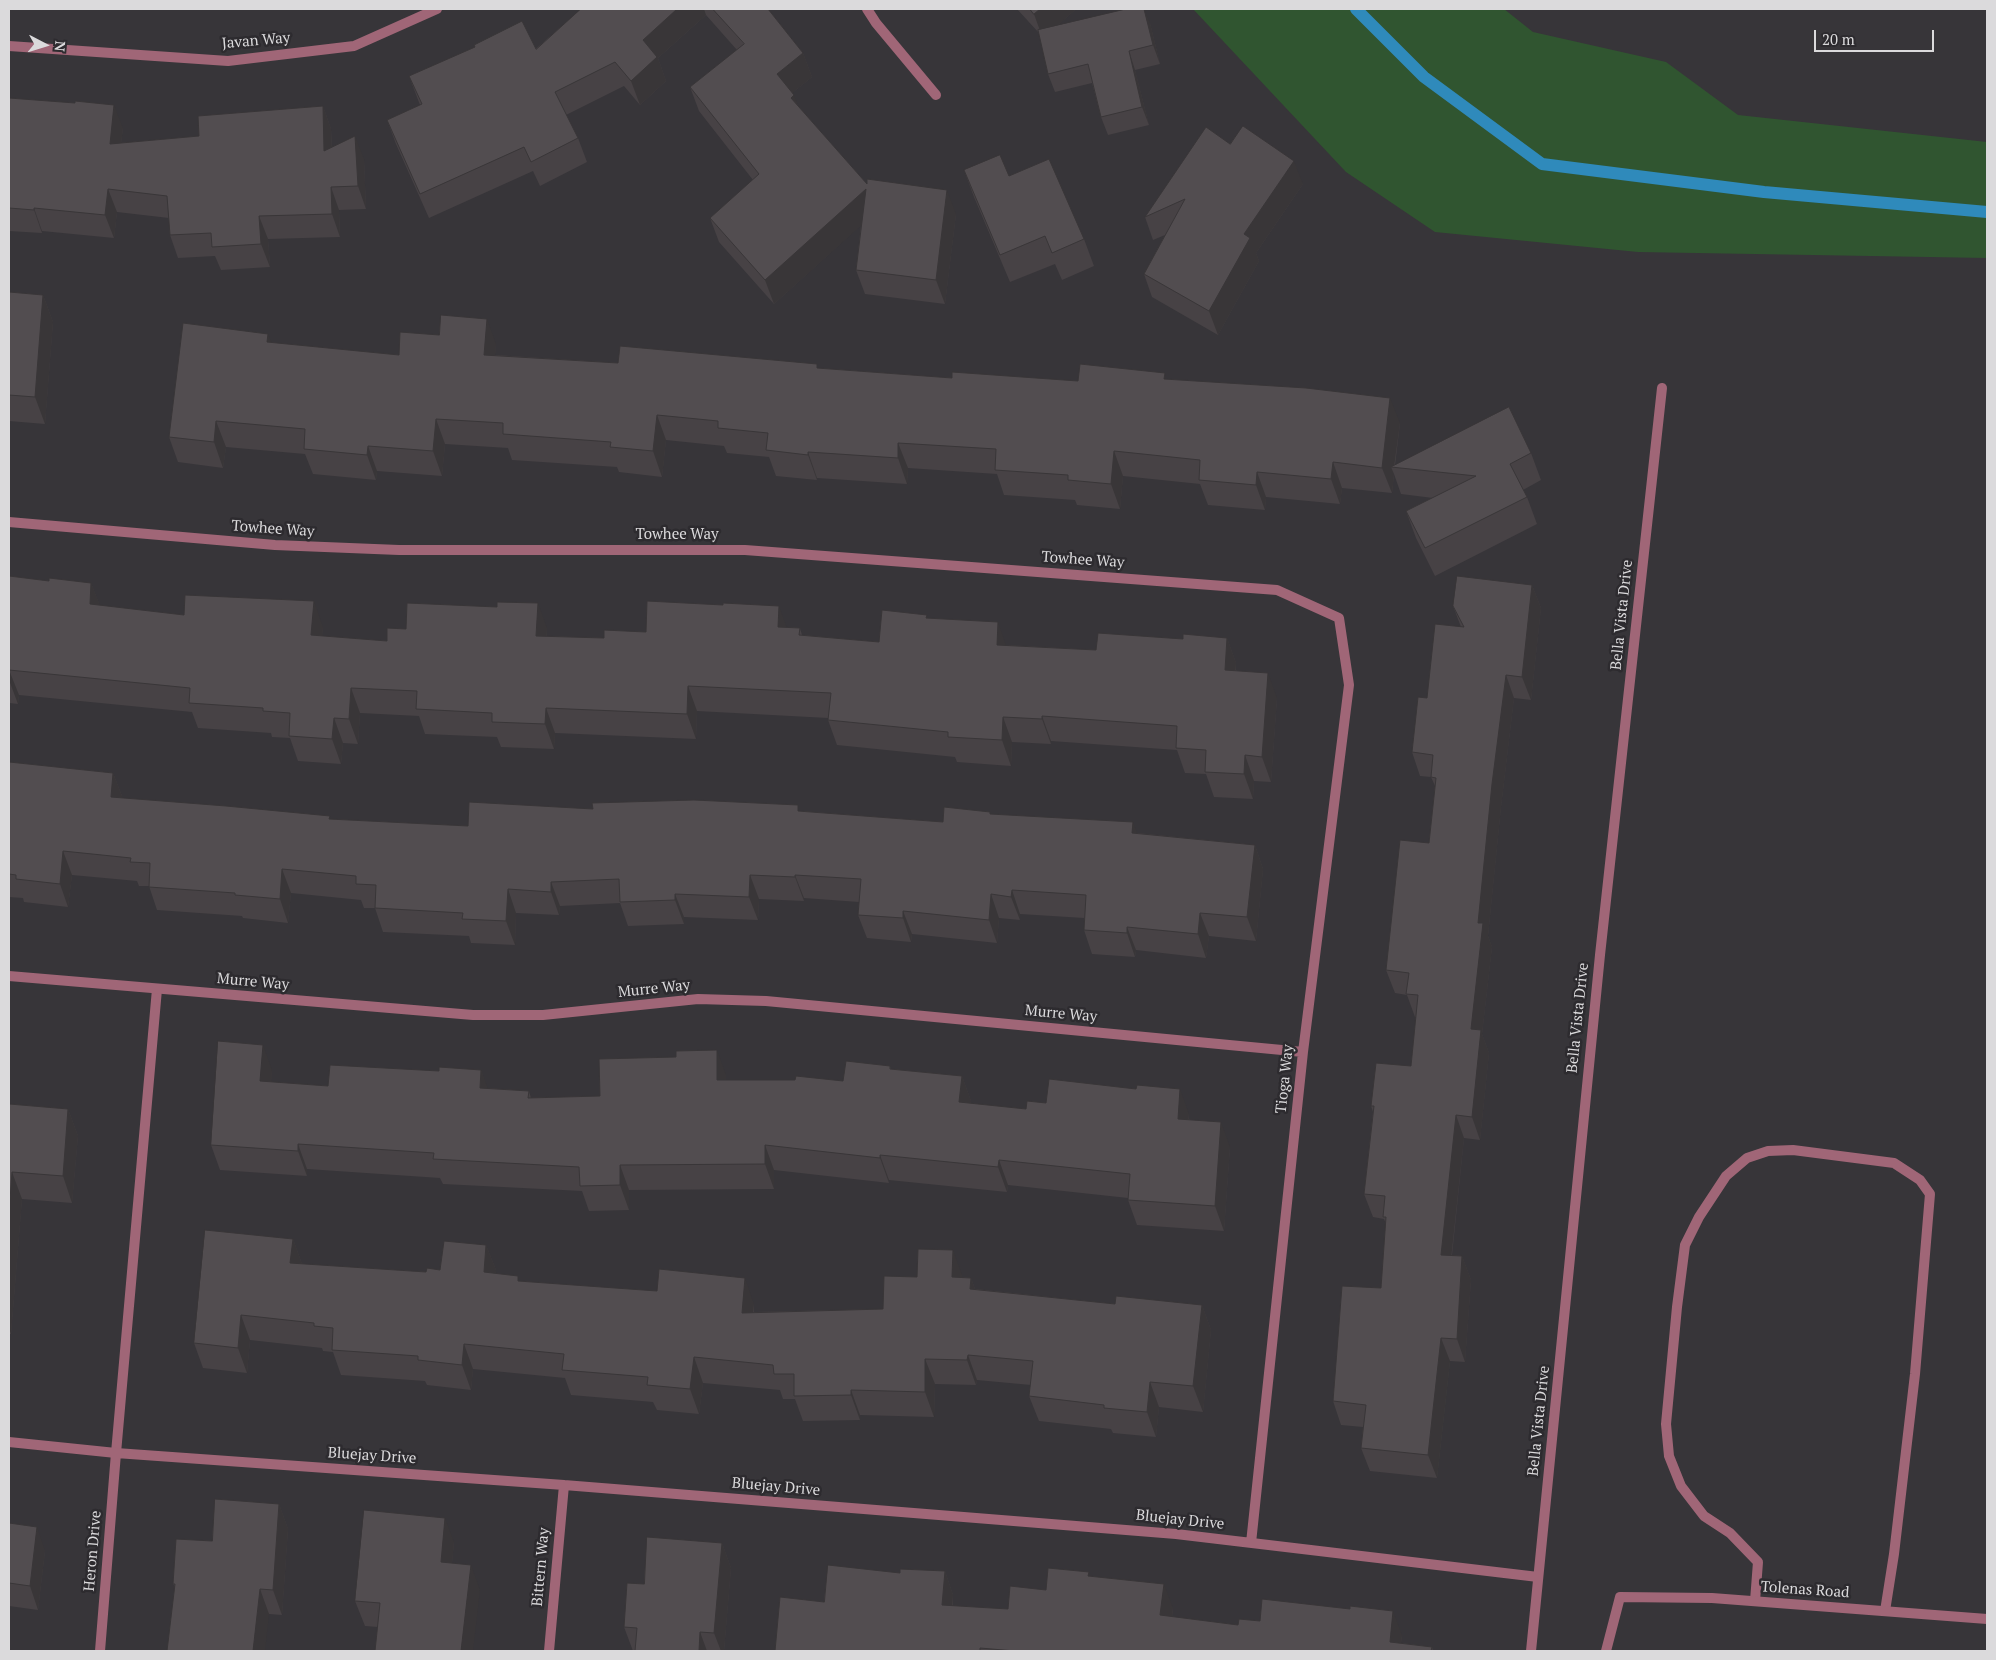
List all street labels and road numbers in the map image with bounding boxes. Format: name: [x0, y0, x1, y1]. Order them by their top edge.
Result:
street label: Javan Way: [221, 29, 291, 53]
street label: Towhee Way: [231, 517, 315, 541]
street label: Towhee Way: [635, 526, 719, 544]
street label: Towhee Way: [1041, 548, 1125, 572]
street label: Bella Vista Drive: [1607, 559, 1637, 671]
street label: Bella Vista Drive: [1563, 962, 1593, 1074]
street label: Murre Way: [216, 970, 290, 994]
street label: Murre Way: [617, 976, 691, 1002]
street label: Murre Way: [1024, 1002, 1098, 1026]
street label: Tioga Way: [1272, 1044, 1298, 1114]
street label: Bella Vista Drive: [1524, 1365, 1554, 1477]
street label: Bluejay Drive: [327, 1444, 417, 1468]
street label: Bluejay Drive: [731, 1474, 821, 1500]
street label: Bluejay Drive: [1135, 1506, 1225, 1534]
street label: Heron Drive: [81, 1510, 105, 1592]
street label: Bittern Way: [529, 1527, 553, 1607]
street label: Tolenas Road: [1760, 1578, 1850, 1602]

